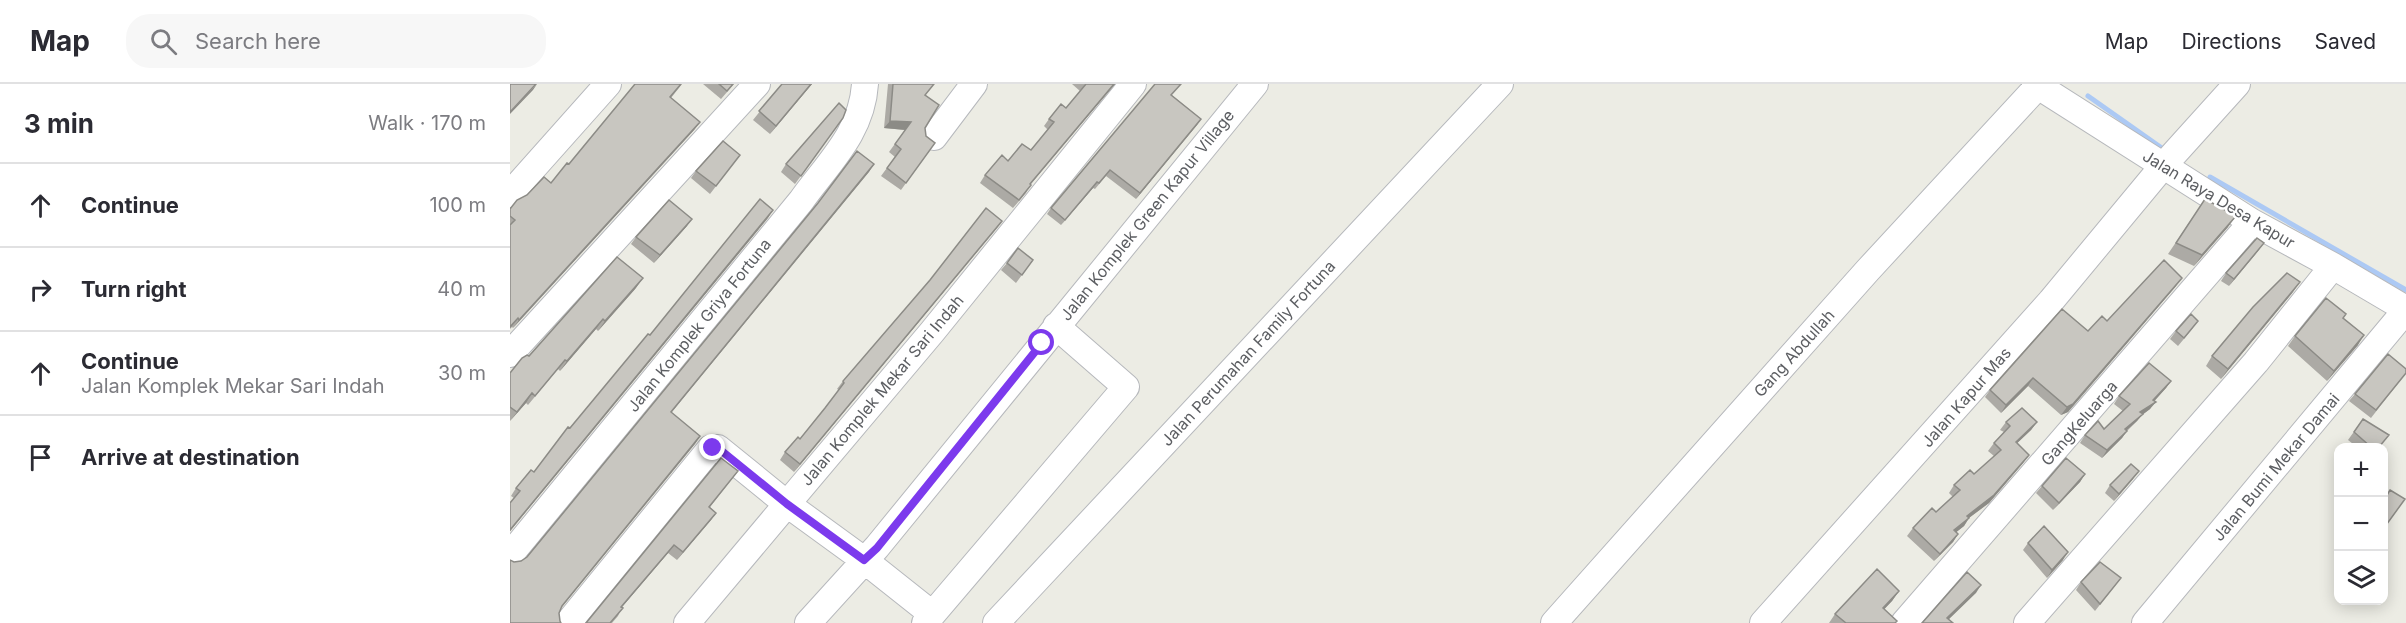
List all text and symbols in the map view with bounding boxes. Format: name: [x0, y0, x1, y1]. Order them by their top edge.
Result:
search box: [126, 14, 546, 68]
text: Map: [30, 24, 90, 58]
icon: search: [147, 25, 180, 58]
text: Search here: [195, 28, 321, 54]
text: Map: [2105, 29, 2148, 54]
text: Directions: [2181, 29, 2282, 54]
text: Saved: [2315, 29, 2376, 54]
street label: Jalan Komplek Green Kapur Village: [1056, 106, 1238, 324]
text: 3 min: [24, 108, 94, 139]
text: Walk · 170 m: [368, 111, 486, 135]
street label: Jalan Raya Desa Kapur: [2139, 146, 2299, 252]
icon: ahead: [24, 189, 57, 222]
text: Continue: [81, 192, 179, 218]
text: 100 m: [429, 193, 486, 217]
street label: Jalan Komplek Griya Fortuna: [623, 234, 775, 416]
street label: Jalan Perumahan Family Fortuna: [1157, 256, 1339, 450]
icon: right: [24, 273, 57, 306]
text: Turn right: [81, 276, 187, 302]
text: 40 m: [437, 277, 486, 301]
street label: Jalan Komplek Mekar Sari Indah: [796, 291, 968, 489]
street label: Gang Abdullah: [1749, 305, 1839, 401]
route start: [1028, 329, 1054, 355]
street label: Jalan Kapur Mas: [1917, 343, 2015, 451]
text: Continue: [81, 348, 179, 374]
icon: ahead: [24, 357, 57, 390]
text: 30 m: [438, 361, 486, 385]
text: Jalan Komplek Mekar Sari Indah: [81, 374, 385, 398]
street label: GangKeluarga: [2037, 376, 2121, 470]
street label: Jalan Bumi Mekar Damai: [2208, 389, 2344, 545]
route end: [699, 434, 725, 460]
icon: arrive: [24, 441, 57, 474]
map controls: [2334, 443, 2388, 605]
button: +: [2334, 443, 2388, 497]
text: Arrive at destination: [81, 444, 300, 470]
button: −: [2334, 497, 2388, 551]
button: layers: [2334, 551, 2388, 605]

